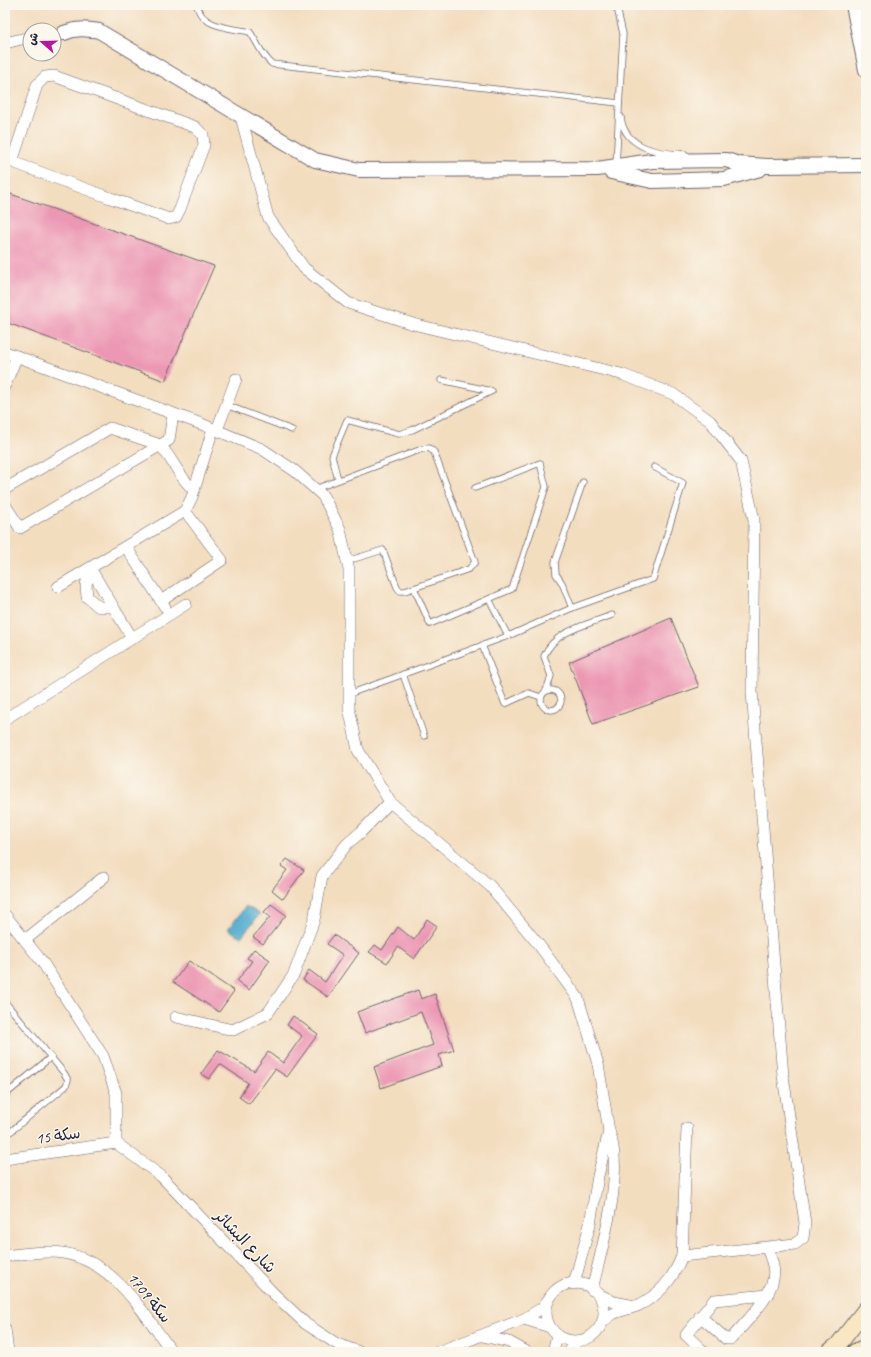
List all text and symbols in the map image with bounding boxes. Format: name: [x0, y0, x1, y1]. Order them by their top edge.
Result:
north arrow: [22, 22, 62, 62]
text: ش: [24, 30, 41, 47]
street label: سكة 15: [34, 1123, 82, 1149]
street label: شارع البشائر: [208, 1205, 280, 1278]
street label: سكة 1709: [123, 1268, 176, 1327]

